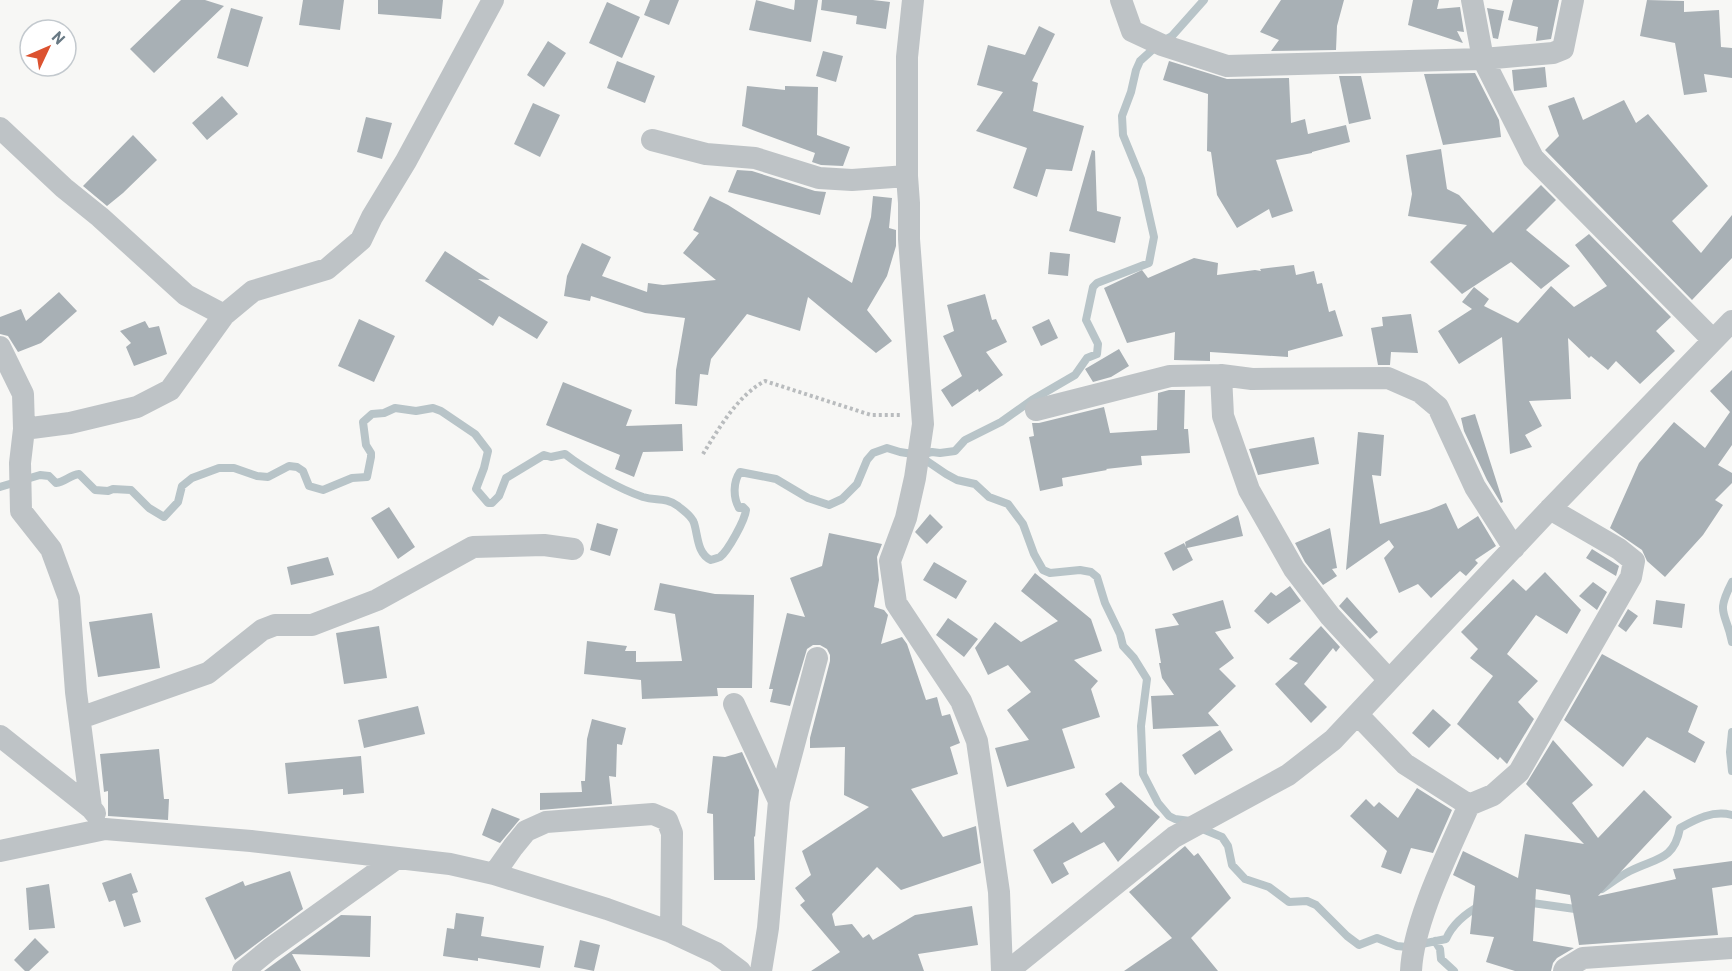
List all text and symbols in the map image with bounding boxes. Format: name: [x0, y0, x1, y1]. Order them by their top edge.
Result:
north arrow: [18, 18, 78, 78]
text: N: [49, 27, 70, 48]

